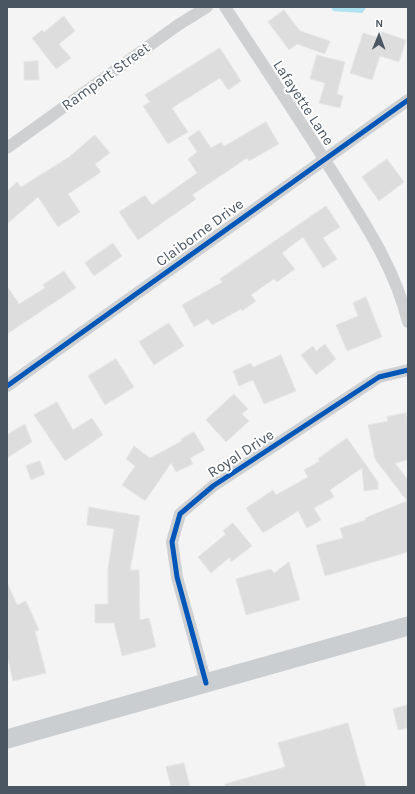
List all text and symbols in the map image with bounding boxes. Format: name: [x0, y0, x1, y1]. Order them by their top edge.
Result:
north arrow: [359, 16, 399, 56]
text: N: [375, 17, 383, 30]
street label: Rampart Street: [59, 39, 153, 115]
street label: Lafayette Lane: [269, 57, 337, 149]
street label: Claiborne Drive: [153, 195, 247, 271]
street label: Royal Drive: [204, 426, 278, 482]

